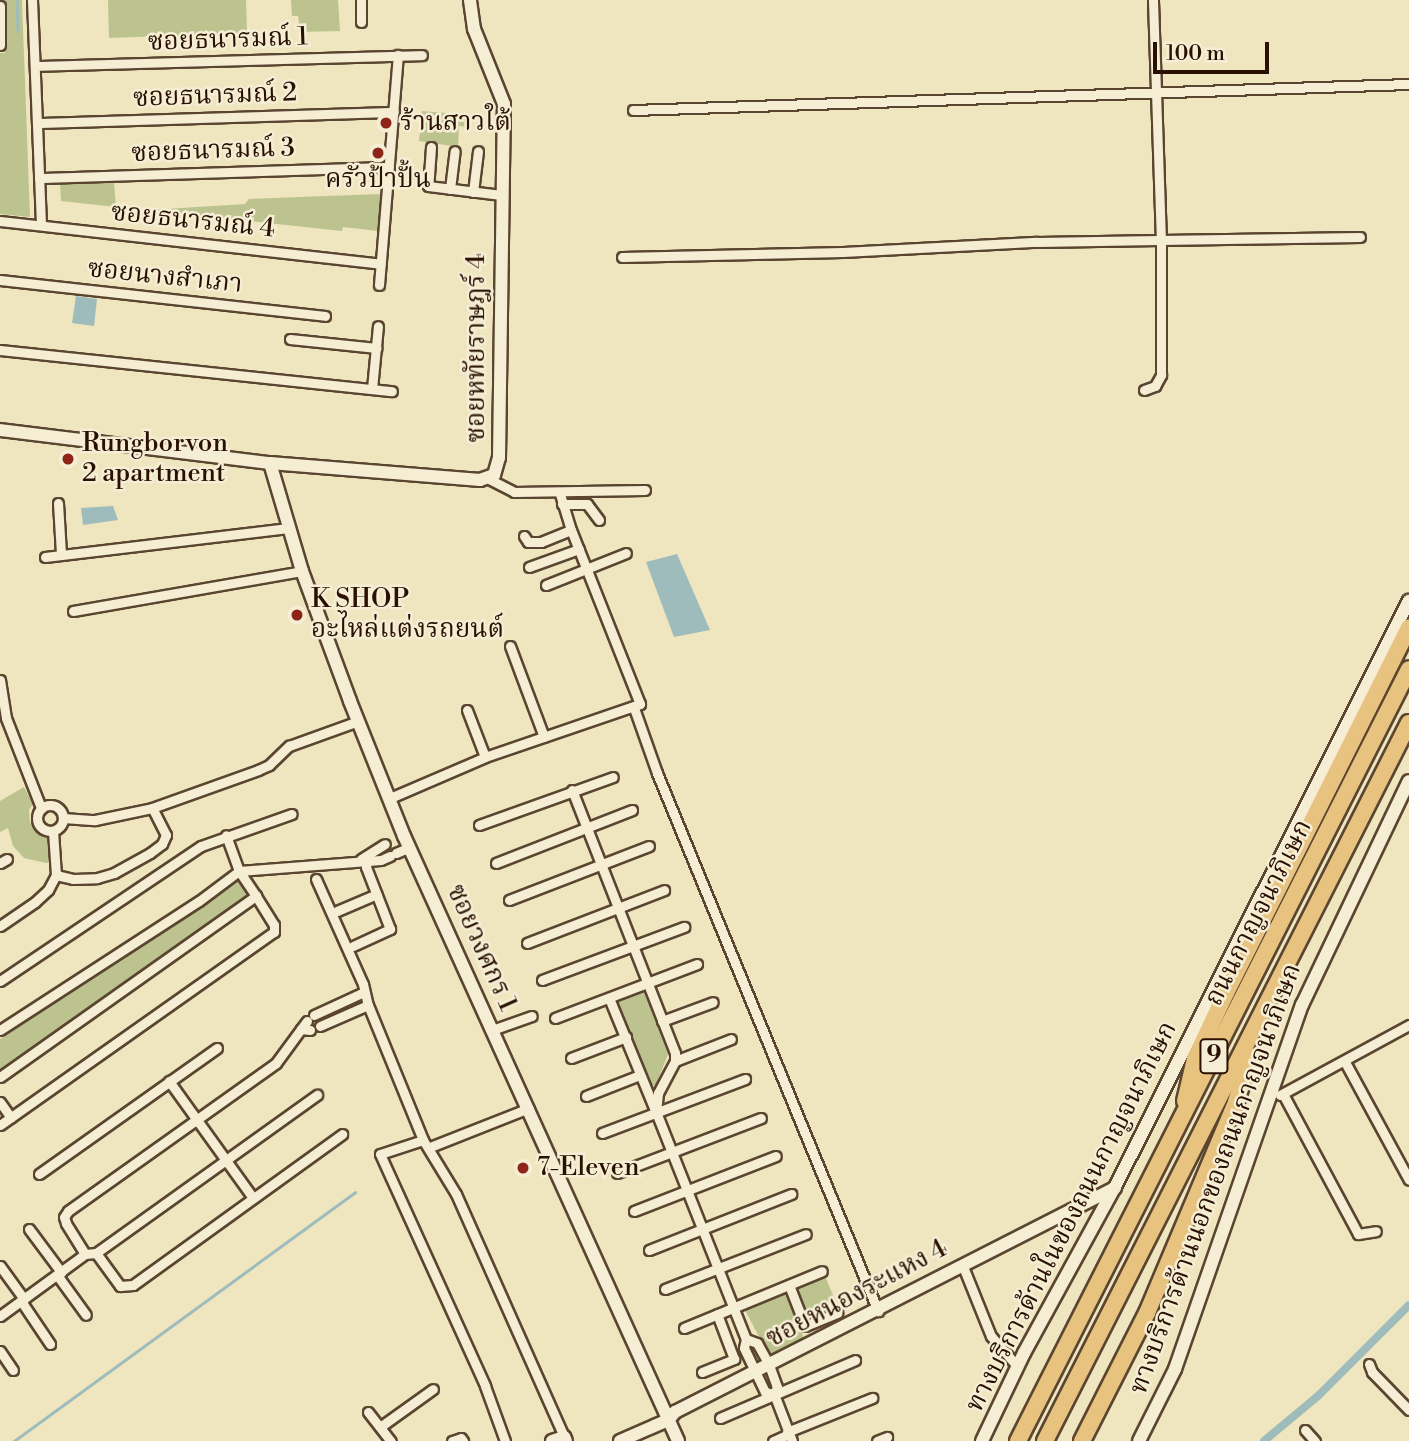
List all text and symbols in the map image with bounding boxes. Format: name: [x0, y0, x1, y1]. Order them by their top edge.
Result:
street label: ซอยธนารมณ์ 1: [147, 22, 309, 58]
scale bar: [1157, 28, 1272, 72]
text: 100 m: [1166, 41, 1225, 67]
street label: ซอยธนารมณ์ 2: [132, 78, 298, 114]
place label: ร้านสาวใต้: [400, 107, 511, 139]
marker: ร้านสาวใต้: [378, 115, 394, 131]
street label: ซอยธนารมณ์ 3: [131, 133, 295, 169]
marker: ครัวป้าปั้น: [370, 145, 386, 161]
place label: ครัวป้าปั้น: [325, 164, 431, 196]
street label: ซอยธนารมณ์ 4: [109, 197, 277, 245]
street label: ซอยนางสำเภา: [86, 253, 244, 301]
street label: ซอยหทัยราษฎร์ 4: [461, 253, 493, 443]
place label: Rungborvon 2 apartment: [82, 428, 228, 490]
marker: Rungborvon 2 apartment: [60, 451, 76, 467]
place label: K SHOP อะไหล่แต่งรถยนต์: [311, 584, 504, 646]
marker: K SHOP อะไหล่แต่งรถยนต์: [289, 607, 305, 623]
street label: ถนนกาญจนาภิเษก: [1199, 815, 1319, 1011]
street label: ซอยวงศกร 1: [439, 880, 523, 1016]
street label: ทางบริการด้านนอกของถนนกาญจนาภิเษก: [1123, 960, 1309, 1398]
street label: ทางบริการด้านในของถนนกาญจนาภิเษก: [960, 1017, 1184, 1417]
road number: 9: [1198, 1036, 1230, 1076]
place label: 7-Eleven: [537, 1152, 639, 1184]
marker: 7-Eleven: [515, 1160, 531, 1176]
street label: ซอยหนองระแหง 4: [761, 1233, 953, 1355]

